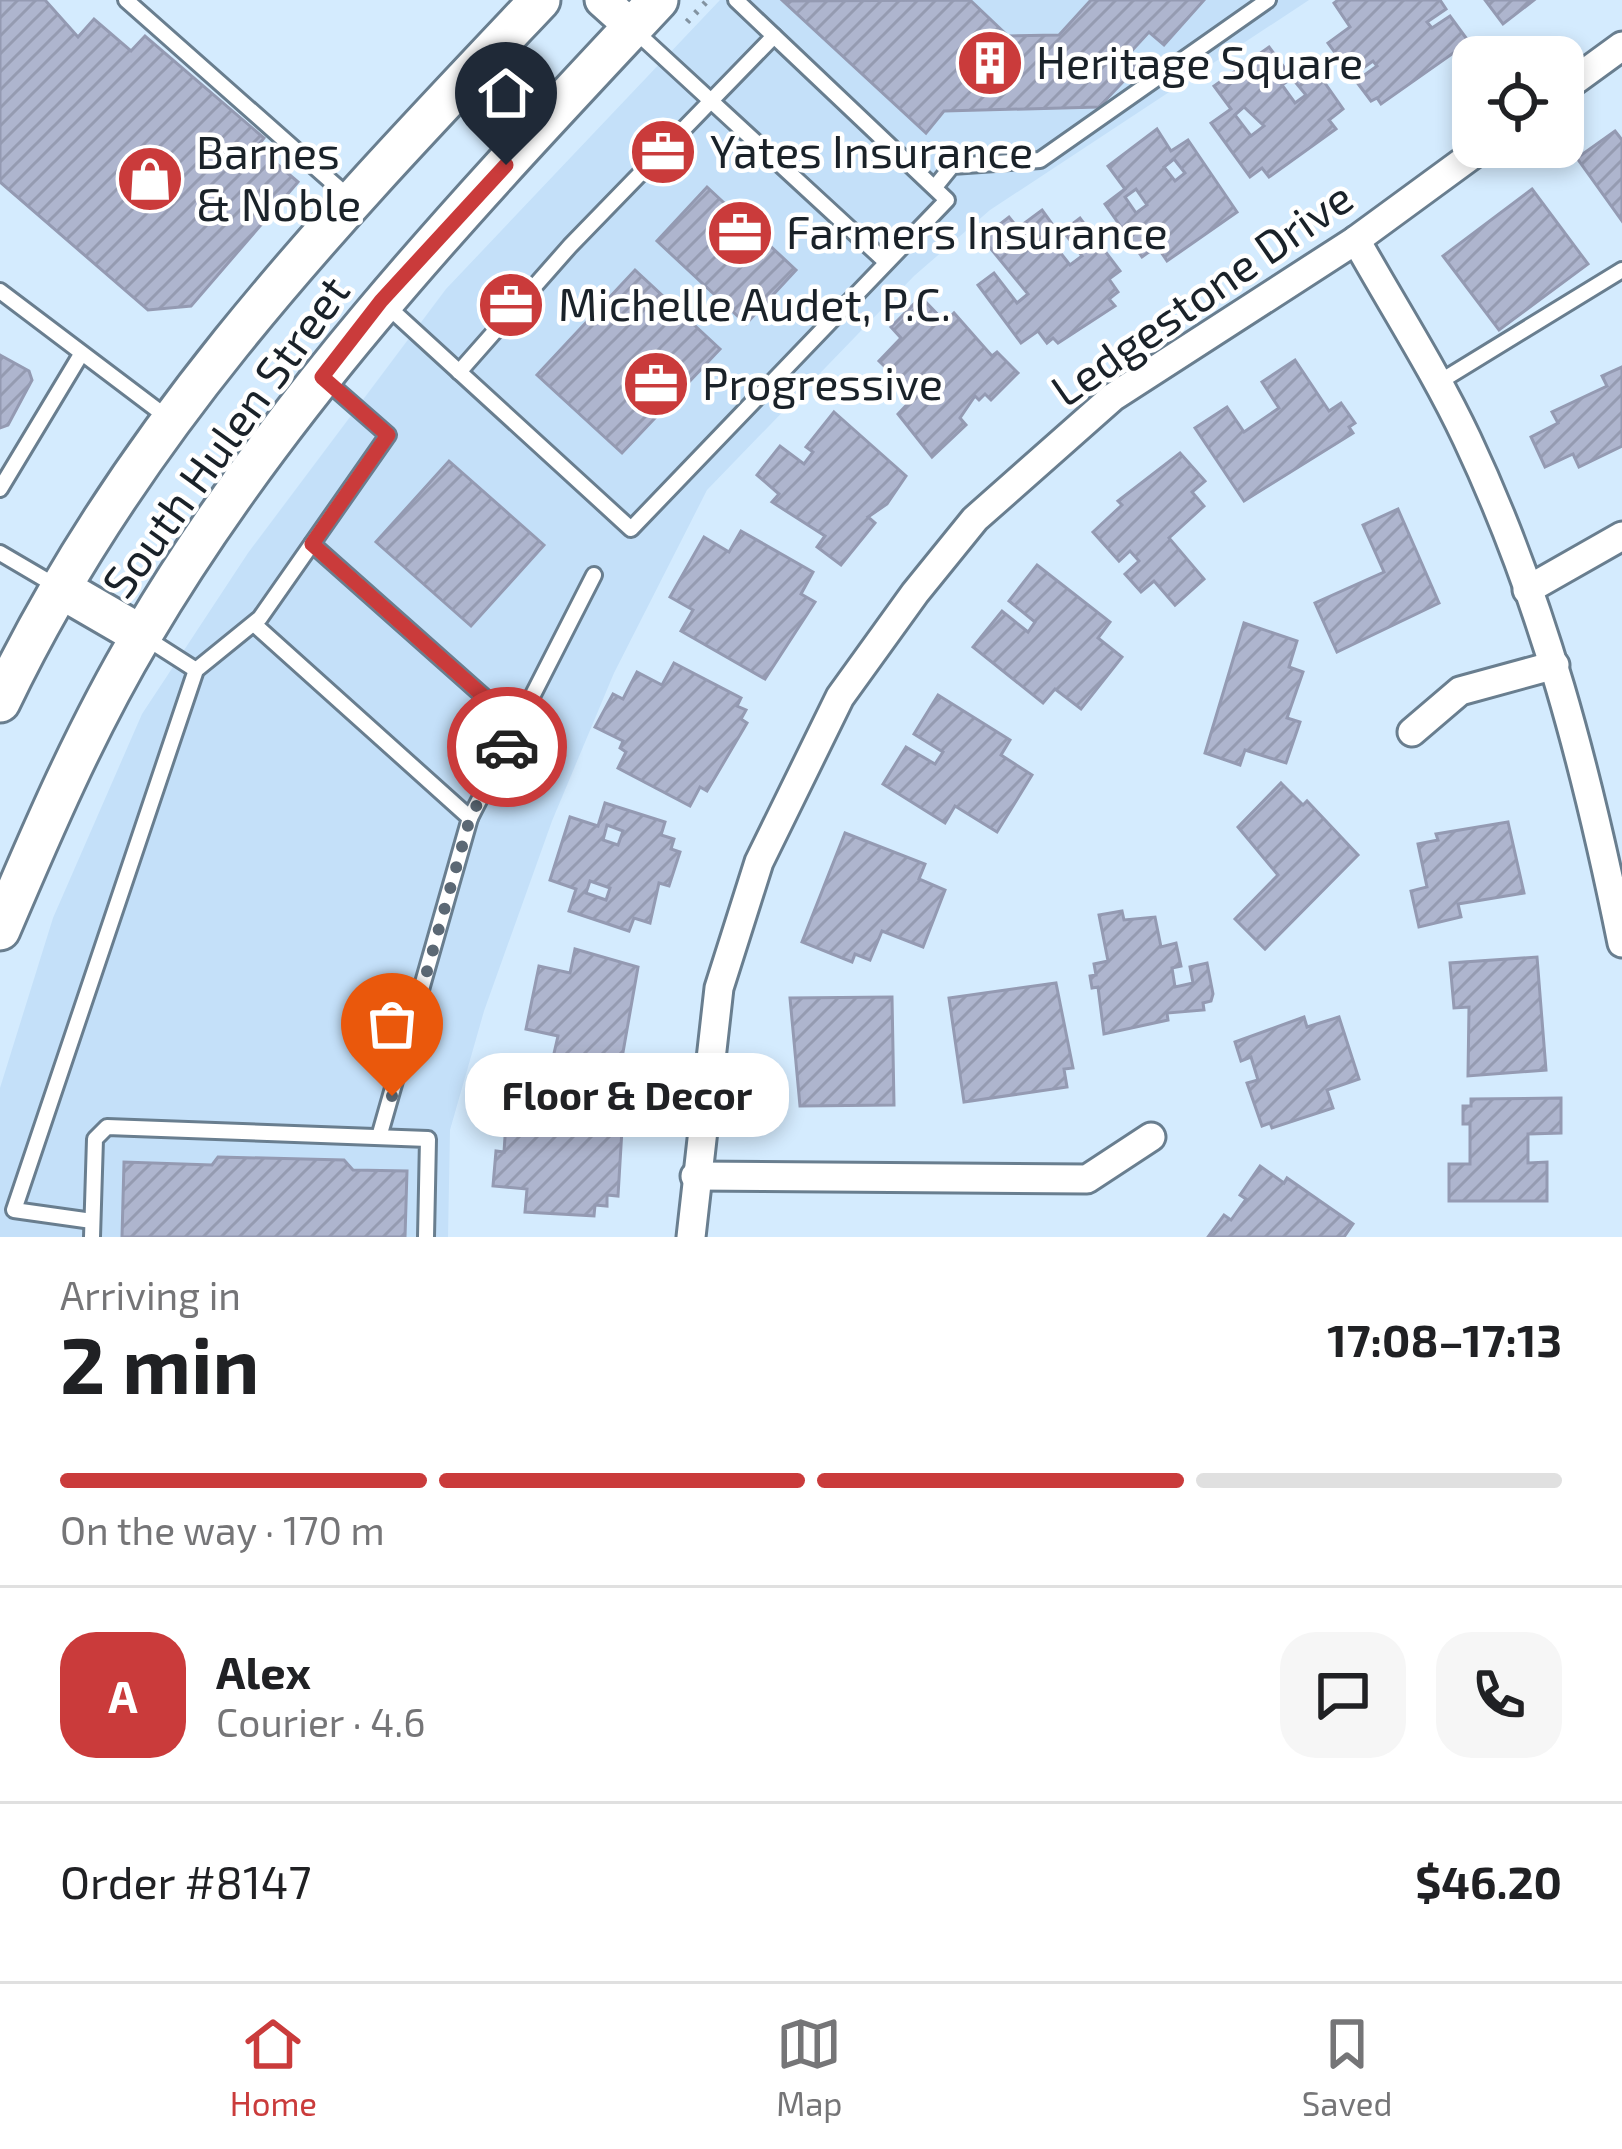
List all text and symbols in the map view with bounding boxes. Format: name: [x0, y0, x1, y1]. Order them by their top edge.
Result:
building icon: Heritage Square: [955, 28, 1025, 98]
place label: Heritage Square: [1036, 34, 1363, 88]
map controls: [1452, 36, 1584, 168]
button: locate: [1452, 36, 1584, 168]
pin: [455, 42, 557, 165]
icon: home: [473, 60, 539, 126]
office icon: Yates Insurance: [628, 117, 698, 187]
place label: Yates Insurance: [710, 123, 1033, 177]
place label: Barnes & Noble: [196, 124, 361, 230]
shop icon: Barnes & Noble: [115, 144, 185, 214]
street label: Ledgestone Drive: [1040, 168, 1362, 416]
office icon: Farmers Insurance: [705, 198, 775, 268]
place label: Farmers Insurance: [786, 204, 1168, 258]
street label: South Hulen Street: [90, 265, 359, 607]
office icon: Michelle Audet, P.C.: [476, 270, 546, 340]
place label: Michelle Audet, P.C.: [558, 276, 951, 330]
office icon: Progressive: [621, 349, 691, 419]
place label: Progressive: [702, 355, 943, 409]
courier: [447, 687, 567, 807]
icon: car: [474, 714, 540, 780]
pin: [341, 973, 443, 1096]
icon: bag: [359, 991, 425, 1057]
callout: Floor & Decor: [464, 1054, 788, 1138]
text: Floor & Decor: [501, 1071, 753, 1118]
text: Arriving in: [60, 1271, 241, 1318]
text: 17:08–17:13: [1327, 1312, 1562, 1366]
text: 2 min: [60, 1316, 259, 1410]
text: On the way · 170 m: [60, 1506, 385, 1553]
button: chat: [1280, 1632, 1406, 1758]
button: phone: [1436, 1632, 1562, 1758]
text: Alex: [216, 1644, 311, 1698]
text: A: [108, 1668, 138, 1722]
text: Courier · 4.6: [216, 1698, 426, 1745]
text: Order #8147: [60, 1854, 312, 1908]
text: $46.20: [1415, 1854, 1562, 1908]
tab: Home: [230, 2011, 317, 2123]
tab: Map: [776, 2011, 843, 2123]
tab: Saved: [1302, 2011, 1392, 2123]

